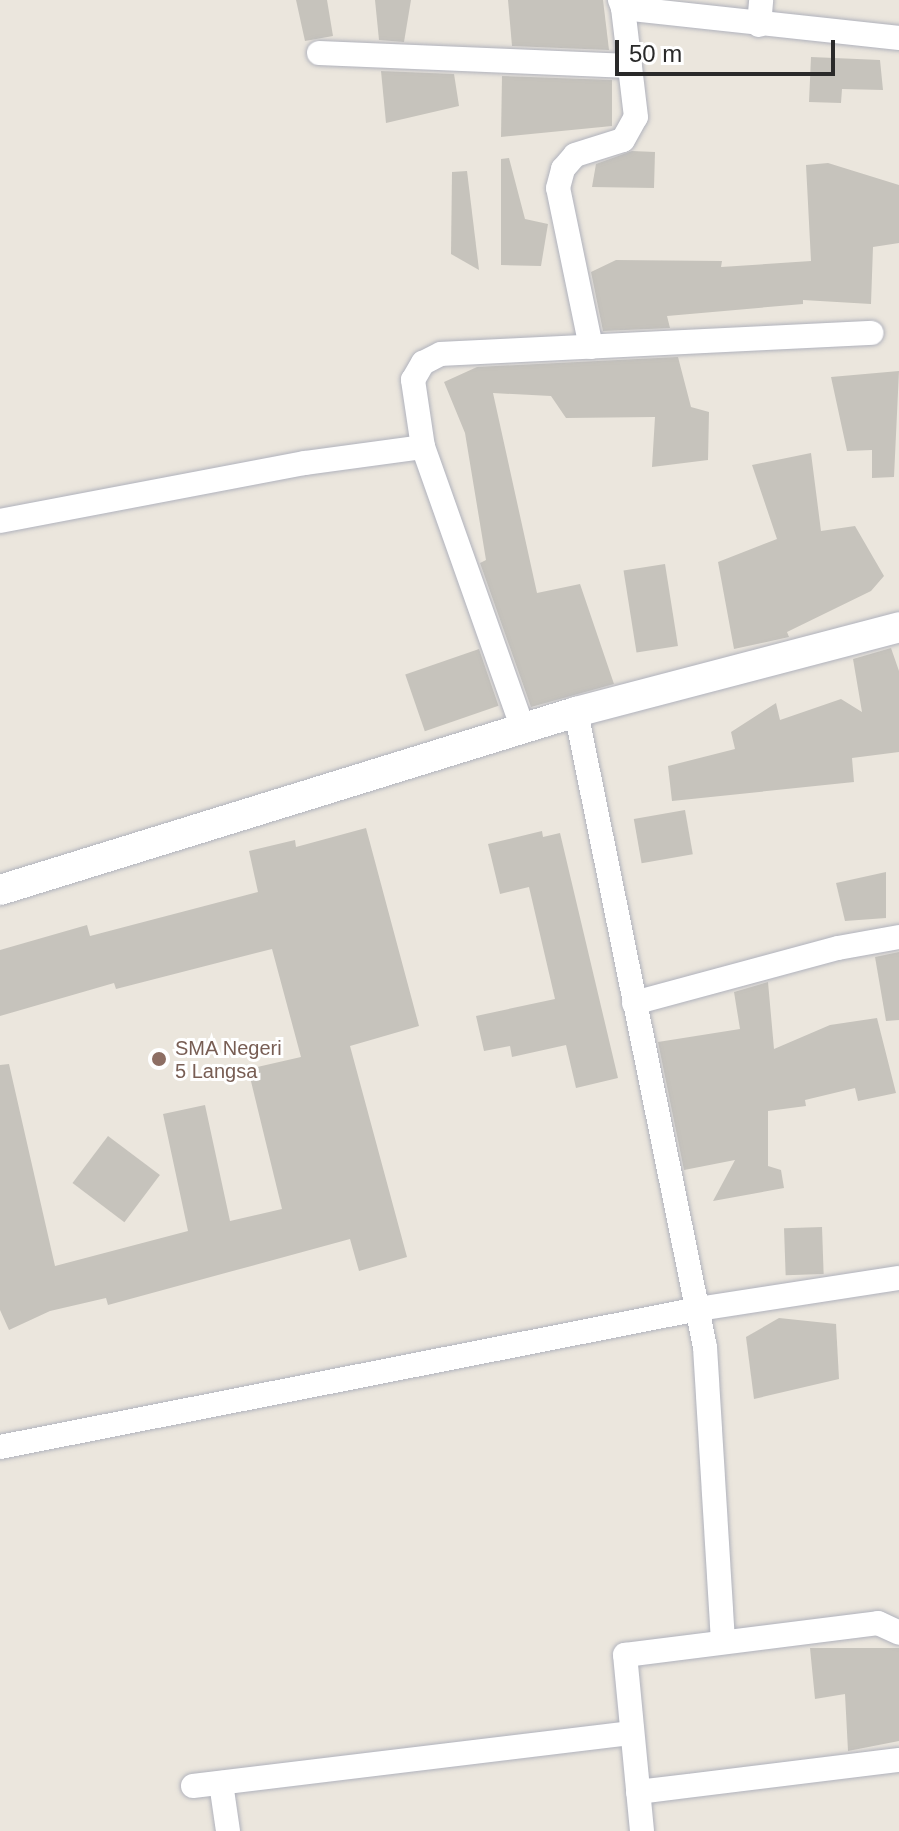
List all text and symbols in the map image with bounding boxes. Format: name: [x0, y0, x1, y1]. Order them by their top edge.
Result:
scale bar: [619, 24, 839, 74]
text: 50 m: [629, 40, 682, 67]
place label: SMA Negeri 5 Langsa: [175, 1036, 283, 1083]
marker: SMA Negeri 5 Langsa: [150, 1050, 168, 1068]

